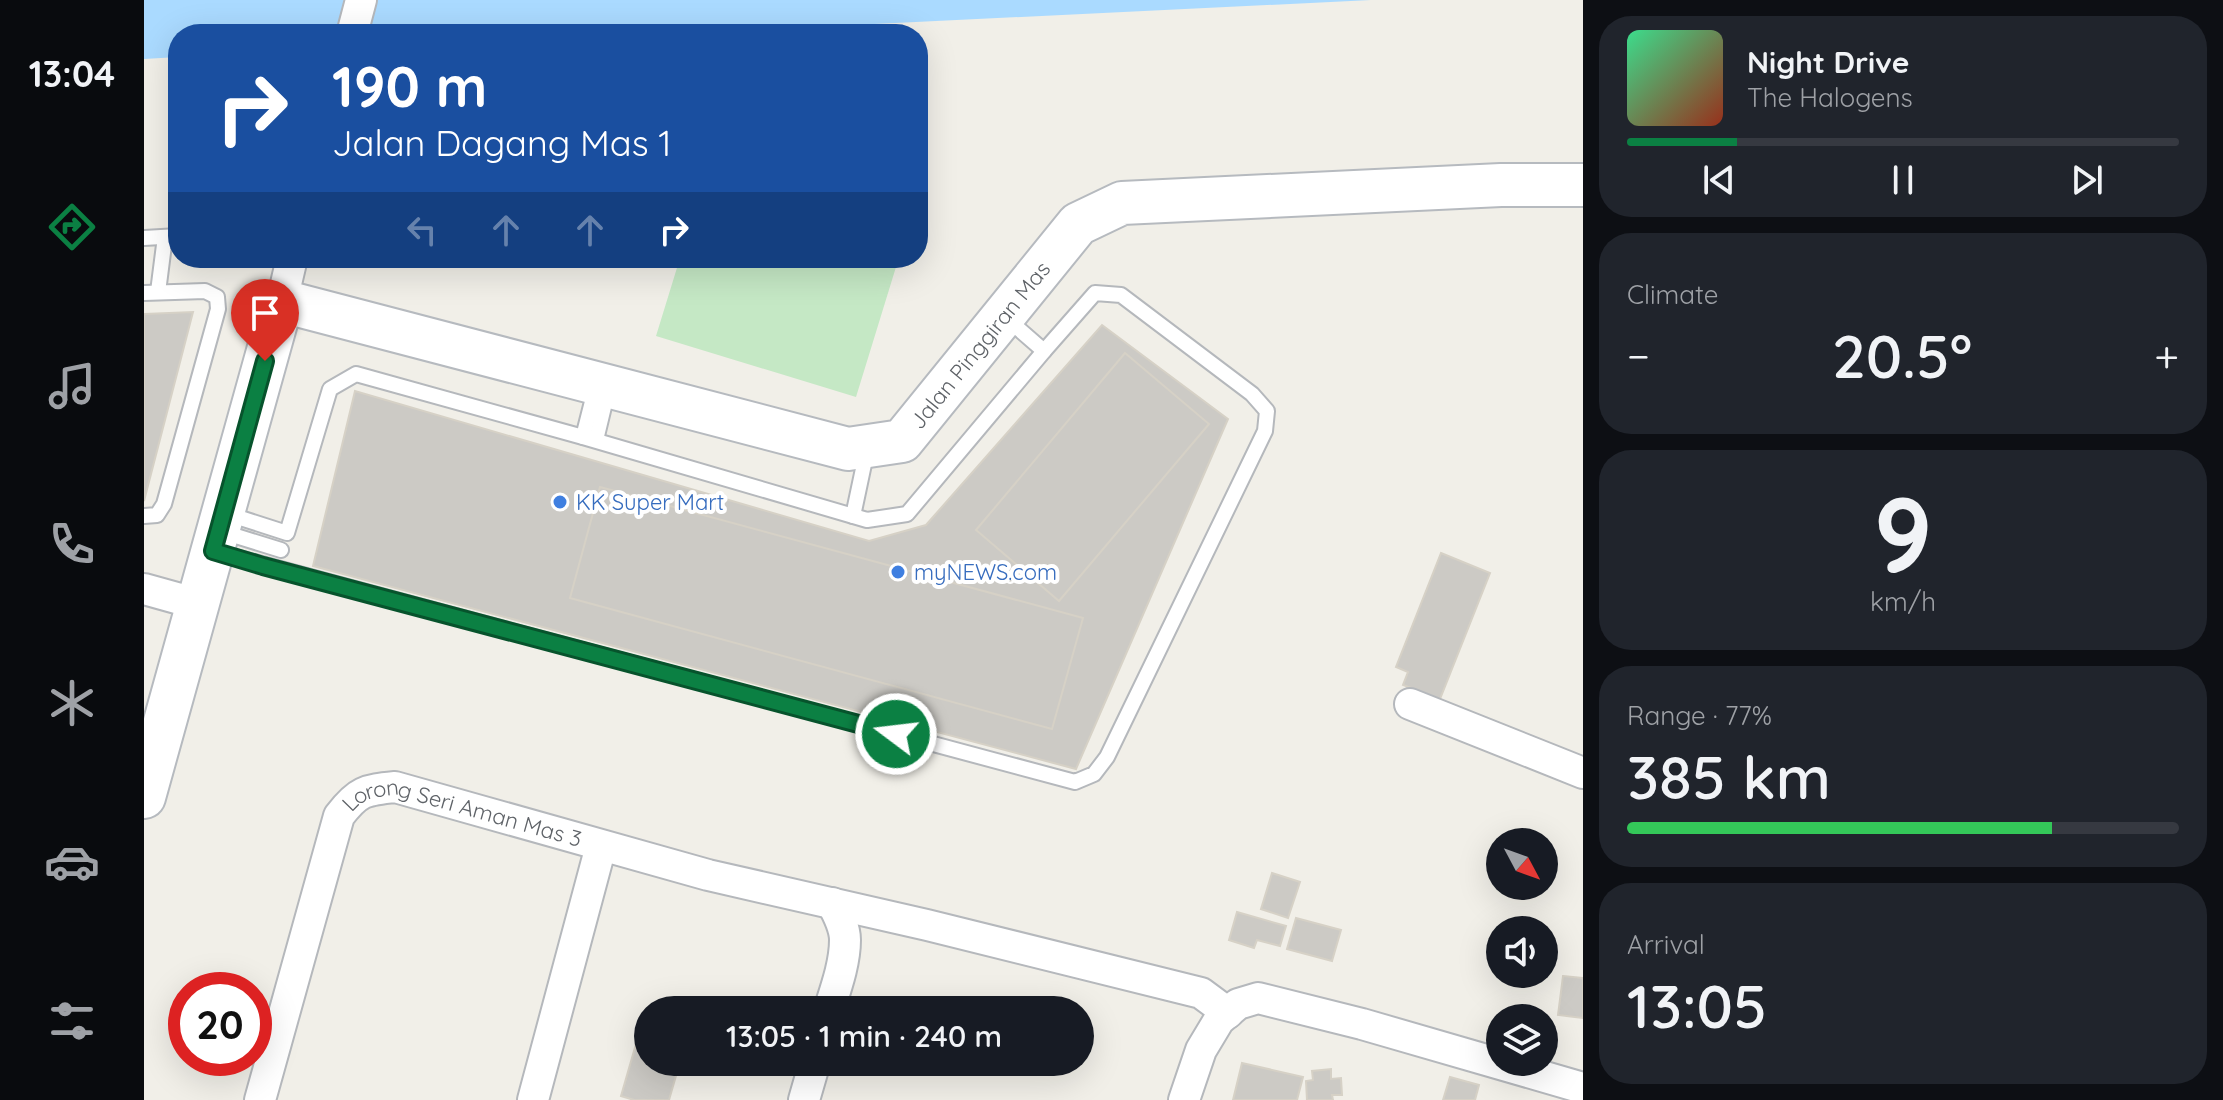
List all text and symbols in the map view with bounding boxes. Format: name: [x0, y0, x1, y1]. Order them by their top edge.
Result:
text: Night Drive: [1747, 43, 1909, 81]
text: 13:04: [29, 51, 115, 96]
text: 190 m: [332, 51, 487, 121]
icon: right: [200, 56, 304, 160]
text: The Halogens: [1747, 81, 1913, 114]
text: Jalan Dagang Mas 1: [332, 120, 672, 165]
icon: previous: [1697, 158, 1741, 202]
icon: pause: [1881, 158, 1925, 202]
icon: next: [2065, 158, 2109, 202]
icon: directions: [44, 199, 100, 255]
icon: left: [400, 208, 444, 252]
icon: ahead: [484, 208, 528, 252]
icon: ahead: [568, 208, 612, 252]
icon: right: [652, 208, 696, 252]
street label: Jalan Pinggiran Mas: [903, 255, 1056, 435]
text: Climate: [1627, 278, 1718, 311]
pin: [231, 279, 299, 361]
icon: arrive: [243, 291, 287, 335]
text: 20.5°: [1832, 318, 1972, 393]
text: −: [1627, 328, 1650, 383]
text: +: [2154, 328, 2179, 383]
icon: music: [44, 358, 100, 414]
text: 9: [1873, 468, 1933, 598]
place label: KK Super Mart: [576, 488, 724, 516]
marker: KK Super Mart: [551, 493, 569, 511]
icon: phone: [44, 516, 100, 572]
place label: myNEWS.com: [914, 558, 1057, 586]
marker: myNEWS.com: [889, 563, 907, 581]
text: km/h: [1870, 585, 1936, 618]
icon: climate: [44, 675, 100, 731]
position arrow: [854, 692, 938, 776]
text: Range · 77%: [1627, 699, 1772, 732]
text: 385 km: [1627, 739, 1831, 814]
street label: Lorong Seri Aman Mas 3: [336, 773, 585, 853]
north arrow: [1486, 828, 1558, 900]
map controls: [1486, 828, 1558, 1076]
icon: car: [44, 834, 100, 890]
button: sound: [1486, 916, 1558, 988]
text: Arrival: [1627, 928, 1705, 961]
text: 13:05: [1627, 968, 1767, 1043]
speed limit sign: 20: [168, 972, 272, 1076]
icon: filters: [44, 993, 100, 1049]
button: layers: [1486, 1004, 1558, 1076]
text: 13:05 · 1 min · 240 m: [726, 1017, 1002, 1055]

